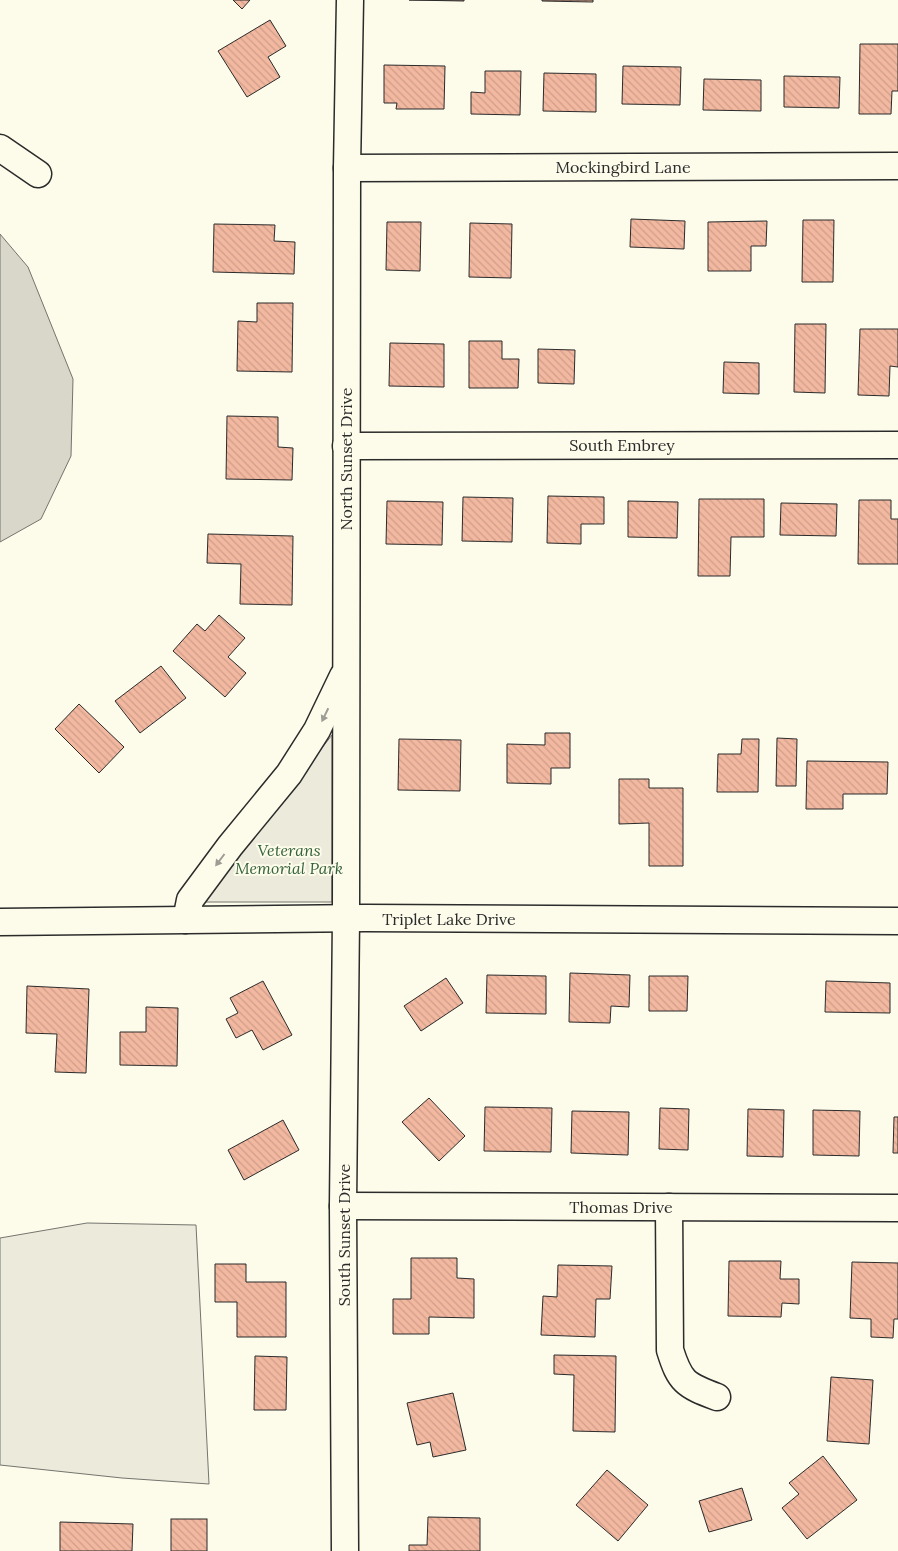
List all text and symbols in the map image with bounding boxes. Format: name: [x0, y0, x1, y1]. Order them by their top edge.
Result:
street label: Mockingbird Lane: [555, 157, 691, 177]
street label: North Sunset Drive: [336, 387, 356, 531]
street label: South Embrey: [569, 435, 675, 455]
one-way arrow: [321, 708, 329, 722]
park label: Veterans Memorial Park: [235, 840, 343, 878]
one-way arrow: [214, 853, 225, 866]
street label: Triplet Lake Drive: [382, 909, 516, 929]
street label: South Sunset Drive: [334, 1163, 354, 1306]
street label: Thomas Drive: [569, 1197, 673, 1217]

